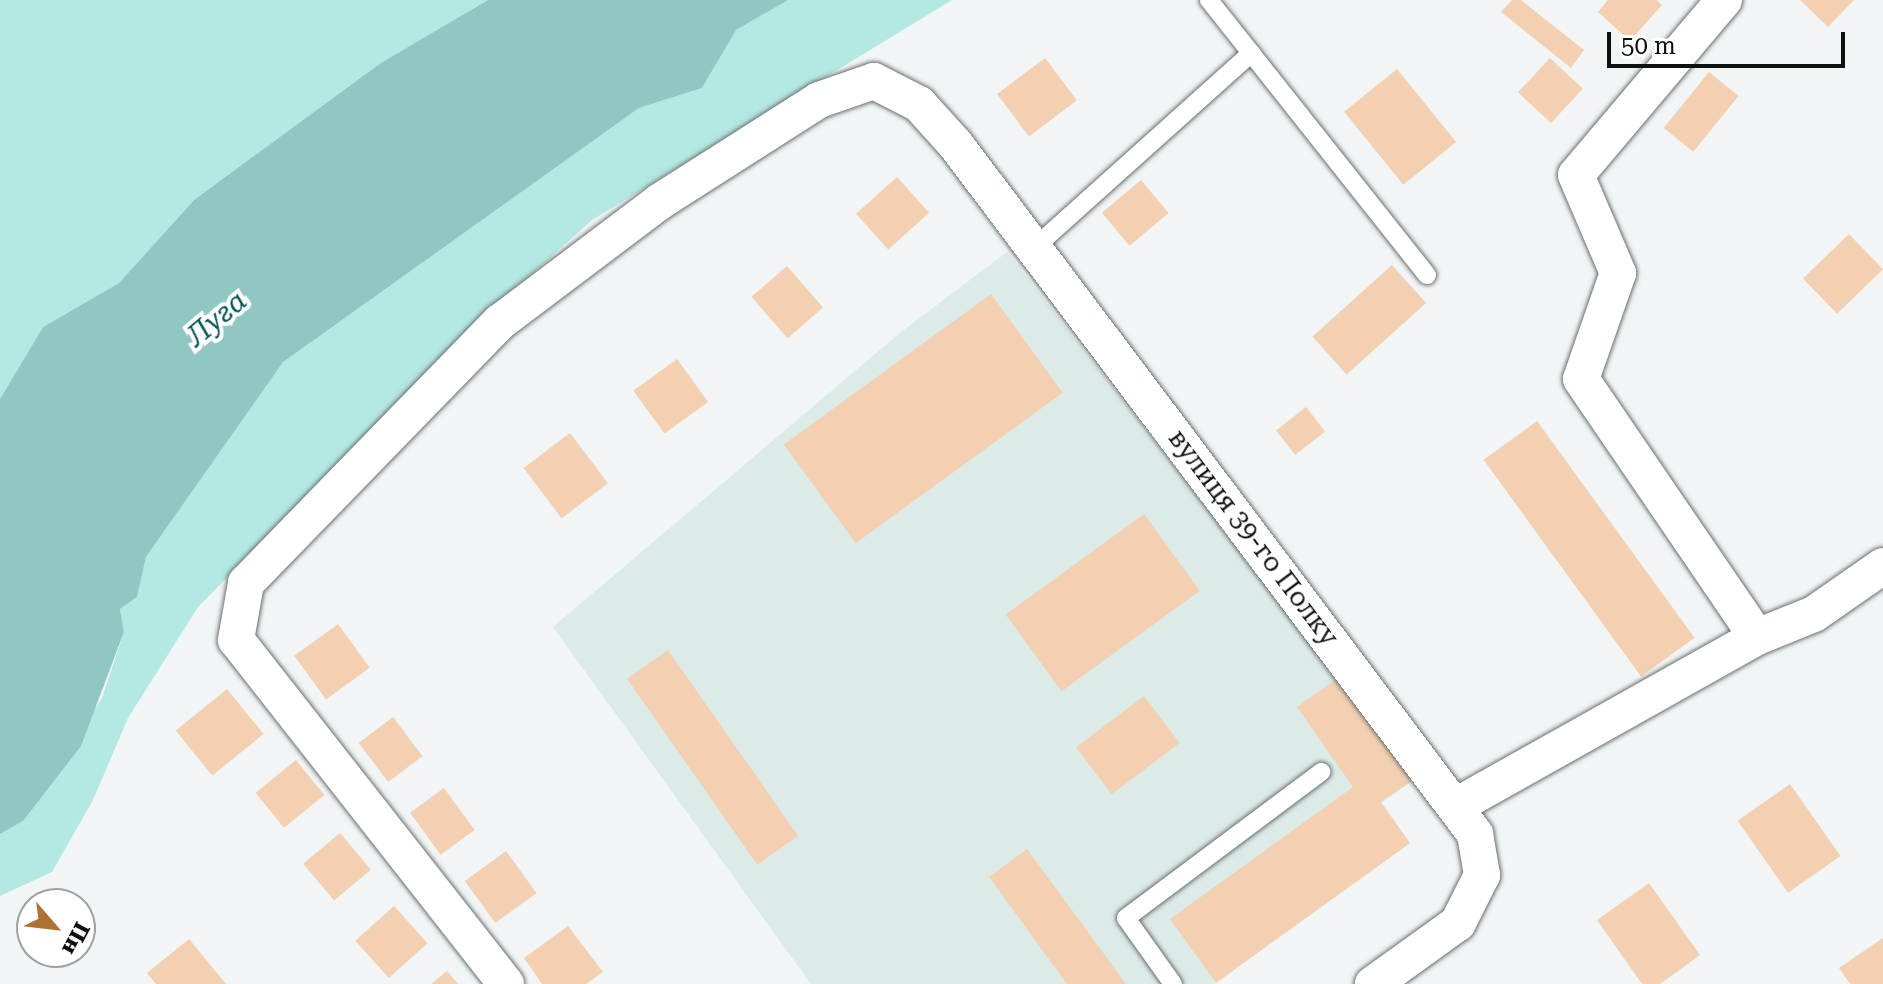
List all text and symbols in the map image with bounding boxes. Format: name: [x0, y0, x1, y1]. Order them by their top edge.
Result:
scale bar: [1611, 16, 1849, 66]
text: 50 m: [1621, 32, 1676, 60]
water label: Луга: [180, 284, 254, 354]
street label: вулиця 39-го Полку: [1161, 424, 1345, 652]
north arrow: [16, 888, 96, 968]
text: Пн: [57, 918, 95, 959]

